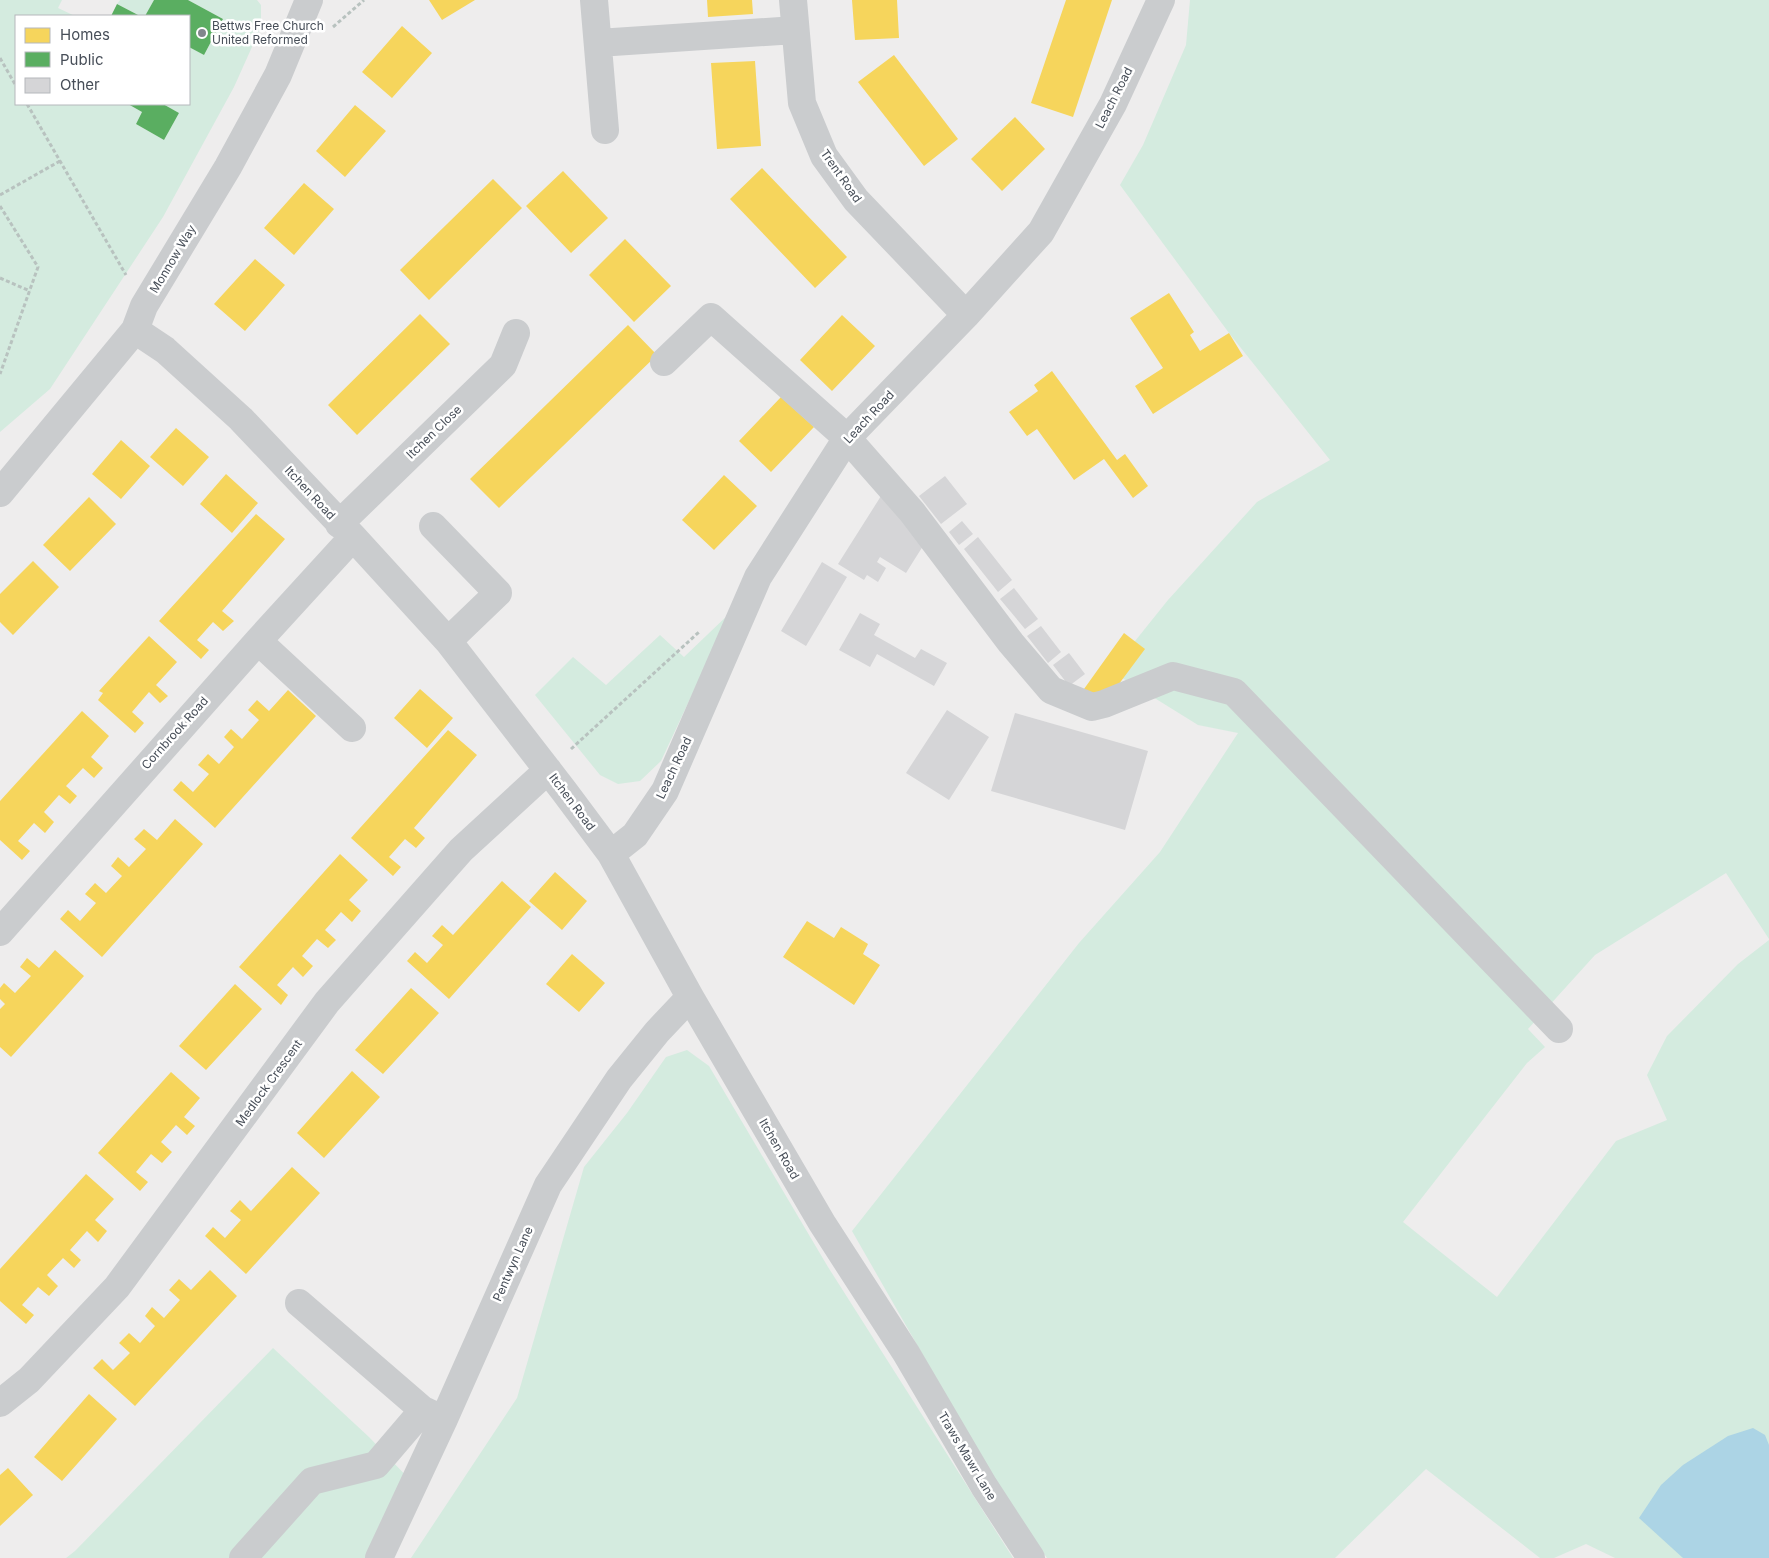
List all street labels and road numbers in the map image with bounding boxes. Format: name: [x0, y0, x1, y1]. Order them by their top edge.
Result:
street label: Leach Road: [1092, 65, 1135, 131]
street label: Trent Road: [818, 146, 865, 205]
street label: Monnow Way: [146, 222, 199, 296]
street label: Leach Road: [840, 387, 897, 446]
street label: Itchen Close: [403, 402, 464, 462]
street label: Itchen Road: [282, 463, 339, 522]
street label: Cornbrook Road: [138, 693, 211, 772]
street label: Leach Road: [653, 734, 694, 801]
street label: Itchen Road: [546, 770, 599, 833]
street label: Medlock Crescent: [232, 1036, 305, 1129]
street label: Itchen Road: [756, 1116, 803, 1182]
street label: Pentwyn Lane: [489, 1224, 536, 1304]
street label: Traws Mawr Lane: [935, 1409, 1000, 1503]

